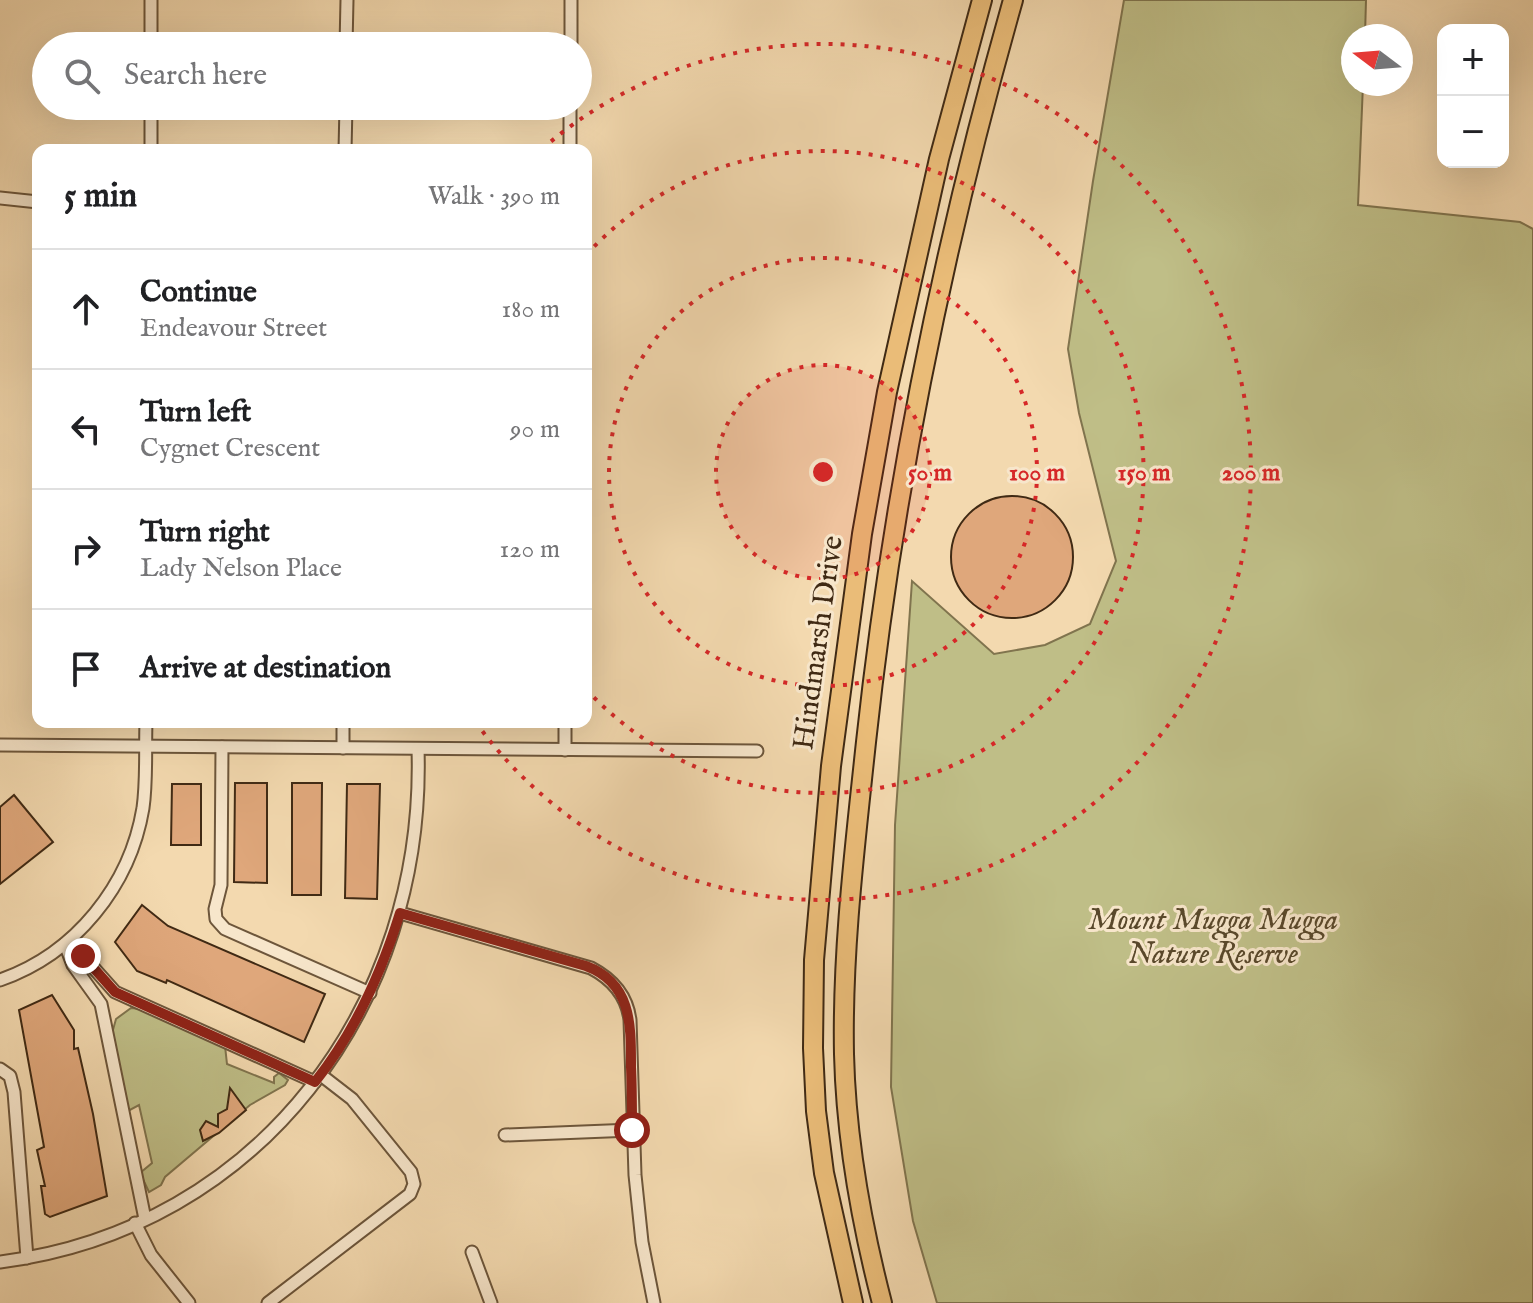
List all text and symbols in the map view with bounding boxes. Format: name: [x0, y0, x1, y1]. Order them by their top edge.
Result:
north arrow: [1341, 24, 1413, 96]
map controls: [1437, 24, 1509, 168]
button: +: [1437, 24, 1509, 96]
search box: [32, 32, 592, 120]
icon: search: [60, 54, 104, 98]
text: Search here: [124, 57, 267, 95]
button: −: [1437, 96, 1509, 168]
text: 5 min: [64, 175, 137, 218]
text: Walk · 390 m: [428, 180, 560, 213]
text: Continue: [140, 274, 257, 312]
icon: ahead: [64, 287, 108, 331]
text: 180 m: [502, 293, 560, 326]
text: Endeavour Street: [140, 312, 327, 345]
text: Turn left: [140, 394, 251, 432]
icon: left: [64, 407, 108, 451]
text: 90 m: [510, 413, 560, 446]
text: Cygnet Crescent: [140, 432, 320, 465]
centre of rings: [809, 458, 837, 486]
text: 50 m: [908, 458, 953, 489]
text: 100 m: [1009, 458, 1066, 489]
text: 150 m: [1117, 458, 1171, 489]
text: 200 m: [1222, 458, 1281, 489]
text: Turn right: [140, 514, 270, 552]
icon: right: [64, 527, 108, 571]
text: 120 m: [500, 533, 560, 566]
street label: Hindmarsh Drive: [785, 533, 853, 753]
text: Lady Nelson Place: [140, 552, 342, 585]
icon: arrive: [64, 647, 108, 691]
text: Arrive at destination: [140, 650, 391, 688]
park label: Mount Mugga Mugga Nature Reserve: [1088, 902, 1338, 974]
route end: [65, 938, 101, 974]
route start: [614, 1112, 650, 1148]

